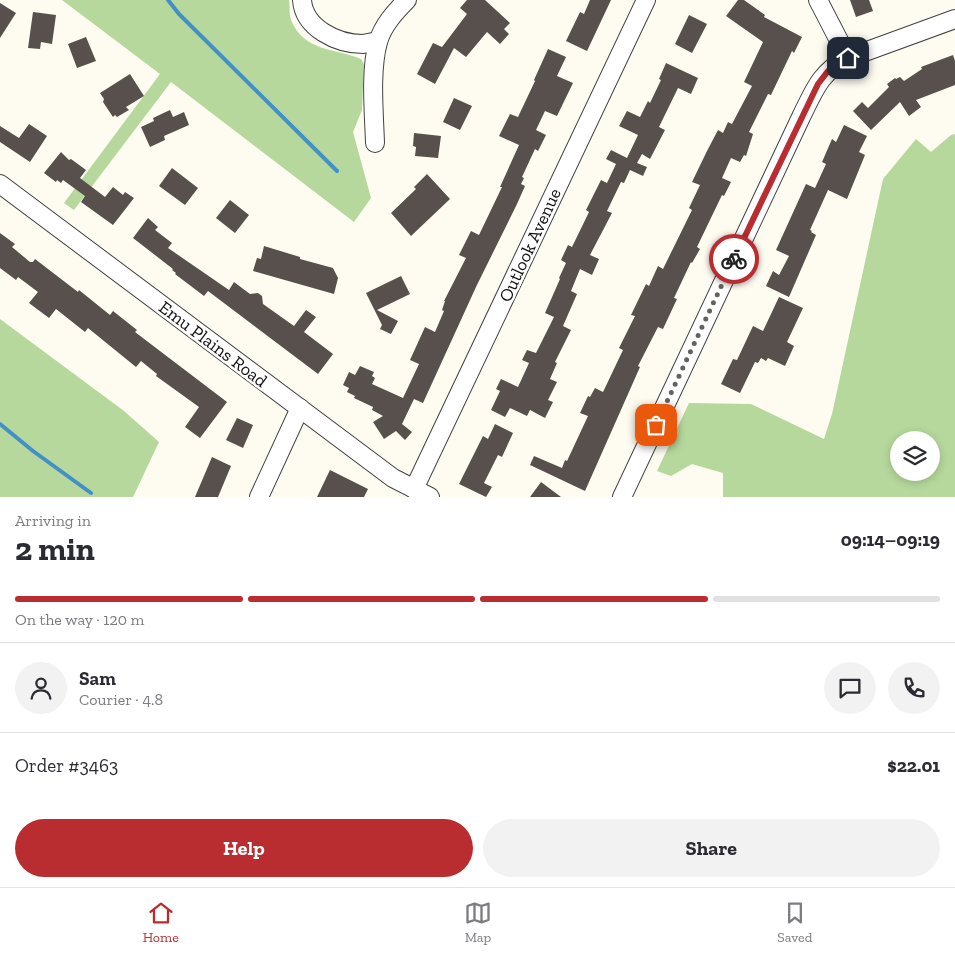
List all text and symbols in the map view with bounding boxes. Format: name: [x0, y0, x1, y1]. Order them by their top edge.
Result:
pin: [827, 37, 869, 79]
icon: home: [834, 44, 862, 72]
street label: Outlook Avenue: [494, 185, 566, 305]
courier: [709, 234, 759, 284]
icon: bike: [720, 245, 748, 273]
street label: Emu Plains Road: [154, 296, 272, 392]
pin: [635, 404, 677, 446]
icon: bag: [642, 411, 670, 439]
map controls: [890, 431, 940, 481]
button: layers: [890, 431, 940, 481]
text: Arriving in: [15, 511, 91, 530]
text: 09:14–09:19: [841, 528, 940, 551]
text: 2 min: [15, 530, 95, 568]
text: On the way · 120 m: [15, 610, 144, 629]
button: person: [15, 662, 67, 714]
button: chat: [824, 662, 876, 714]
button: phone: [888, 662, 940, 714]
text: Sam: [79, 667, 116, 690]
text: Courier · 4.8: [79, 690, 163, 709]
text: Order #3463: [15, 754, 118, 777]
text: $22.01: [887, 754, 940, 777]
button: Help: [15, 819, 473, 877]
button: Share: [483, 819, 940, 877]
tab: Home: [143, 899, 179, 946]
tab: Map: [464, 899, 492, 946]
tab: Saved: [777, 899, 812, 946]

